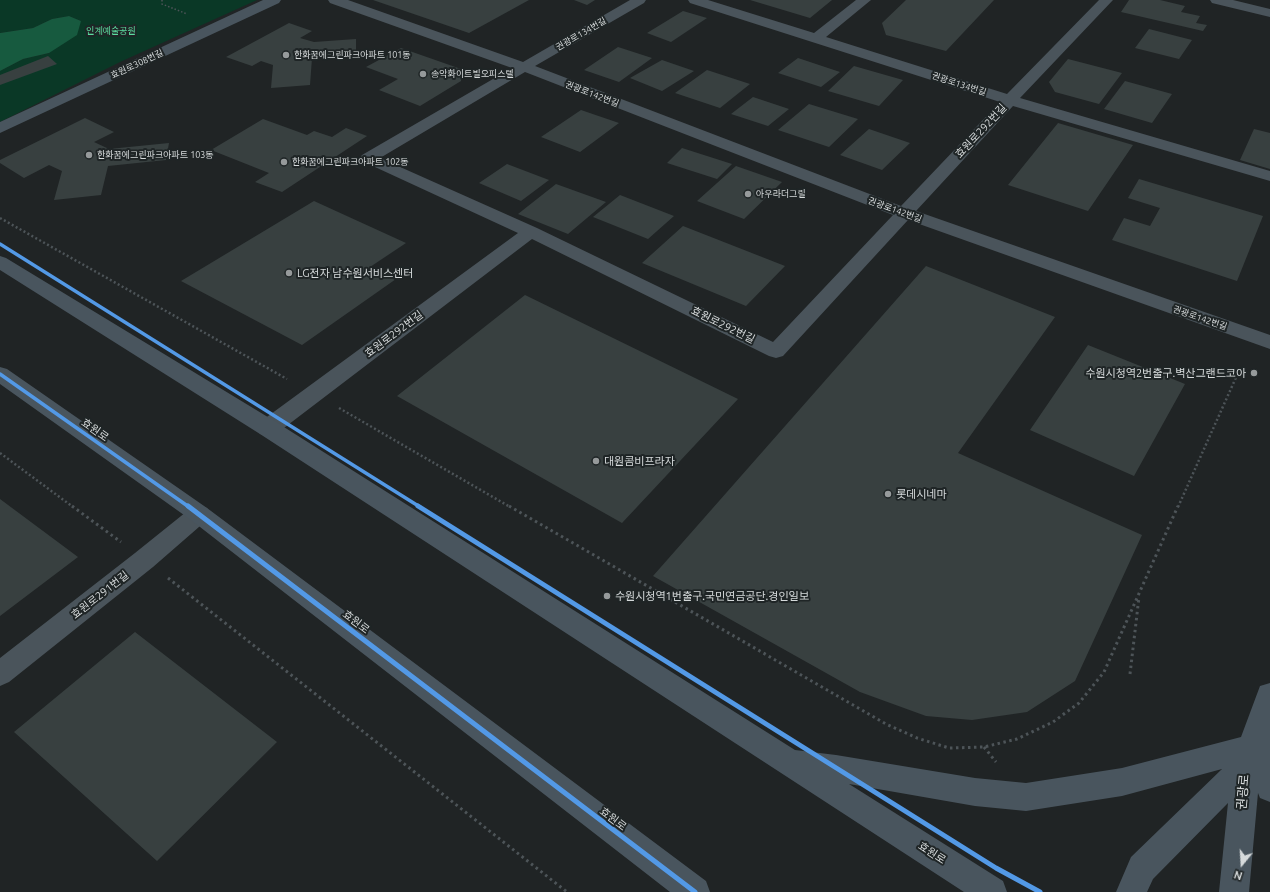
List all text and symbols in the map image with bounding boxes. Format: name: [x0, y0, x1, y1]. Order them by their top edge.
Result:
street label: 권광로134번길: [554, 15, 608, 53]
park label: 인계예술공원: [86, 26, 136, 36]
street label: 효원로308번길: [109, 47, 165, 81]
marker: 한화꿈에그린파크아파트 101동: [281, 50, 291, 60]
place label: 한화꿈에그린파크아파트 101동: [294, 50, 411, 60]
marker: 송악화이트빌오피스텔: [418, 69, 428, 79]
place label: 송악화이트빌오피스텔: [431, 69, 514, 79]
street label: 권광로134번길: [930, 70, 988, 98]
street label: 권광로142번길: [564, 79, 620, 109]
street label: 효원로292번길: [953, 101, 1009, 161]
marker: 한화꿈에그린파크아파트 103동: [84, 150, 94, 160]
place label: 한화꿈에그린파크아파트 103동: [97, 150, 214, 160]
marker: 한화꿈에그린파크아파트 102동: [279, 157, 289, 167]
place label: 한화꿈에그린파크아파트 102동: [292, 157, 409, 167]
marker: 아우라더그릴: [743, 189, 753, 199]
place label: 아우라더그릴: [756, 189, 806, 199]
street label: 권광로142번길: [867, 195, 923, 225]
place label: LG전자 남수원서비스센터: [297, 266, 413, 280]
marker: LG전자 남수원서비스센터: [284, 268, 294, 278]
street label: 효원로292번길: [689, 304, 757, 346]
street label: 권광로142번길: [1171, 304, 1229, 332]
street label: 효원로292번길: [362, 308, 426, 360]
place label: 수원시청역2번출구.벽산그랜드코아: [1085, 366, 1246, 380]
marker: 수원시청역2번출구.벽산그랜드코아: [1249, 368, 1259, 378]
street label: 효원로: [79, 416, 111, 444]
place label: 대원콤비프라자: [604, 454, 675, 468]
marker: 대원콤비프라자: [591, 456, 601, 466]
place label: 롯데시네마: [896, 487, 947, 501]
marker: 롯데시네마: [883, 489, 893, 499]
street label: 효원로291번길: [69, 568, 131, 622]
place label: 수원시청역1번출구.국민연금공단.경인일보: [615, 589, 809, 603]
marker: 수원시청역1번출구.국민연금공단.경인일보: [602, 591, 612, 601]
street label: 효원로: [340, 608, 372, 636]
street label: 권광로: [1234, 773, 1252, 811]
street label: 효원로: [597, 805, 629, 833]
street label: 효원로: [916, 839, 948, 867]
north arrow: [1222, 844, 1262, 884]
text: N: [1233, 868, 1244, 882]

